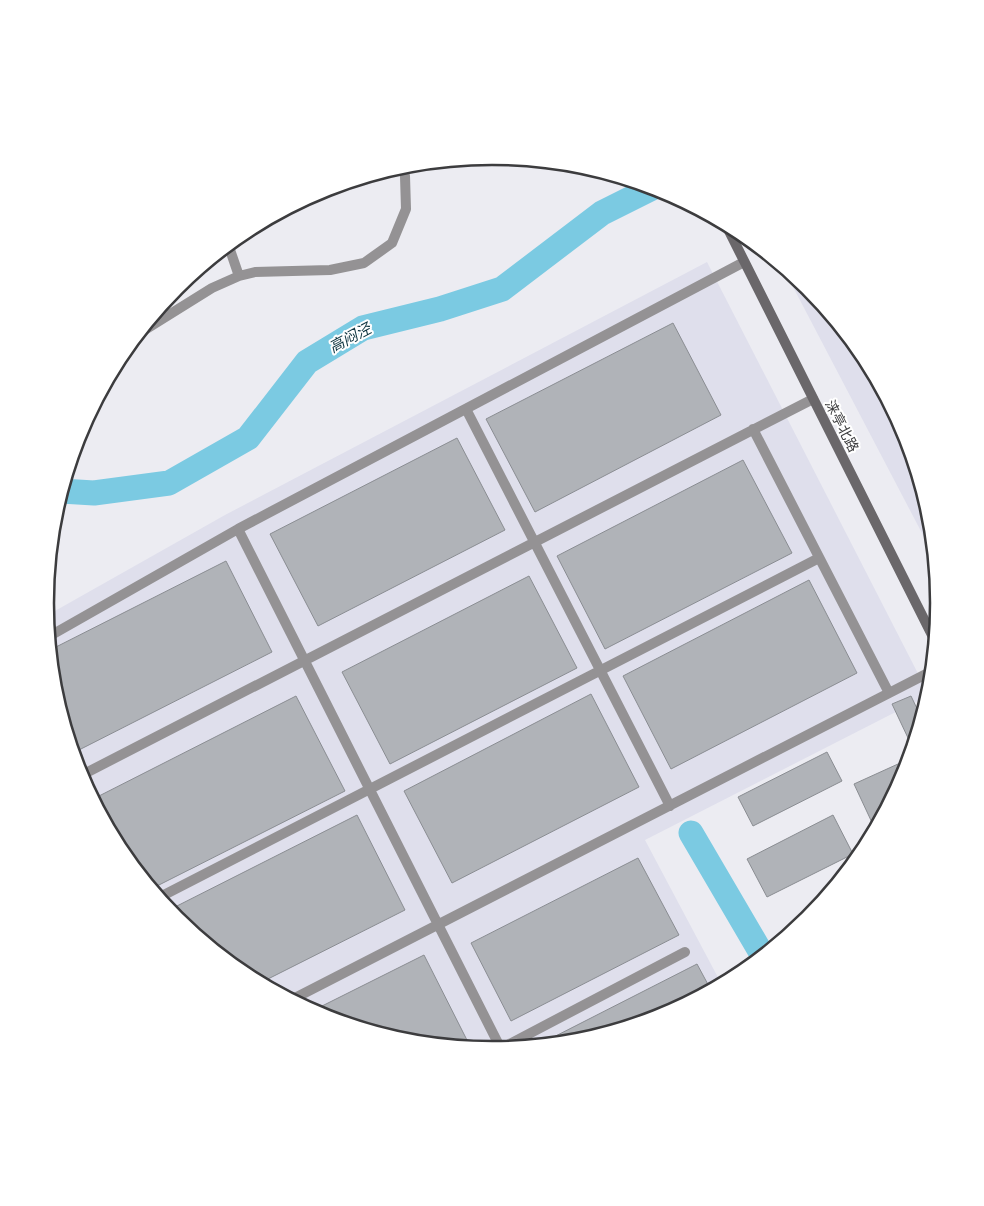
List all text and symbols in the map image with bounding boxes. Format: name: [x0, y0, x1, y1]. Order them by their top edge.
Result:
water label: 高闷泾: [326, 319, 375, 356]
street label: 涞亭北路: [822, 397, 862, 455]

